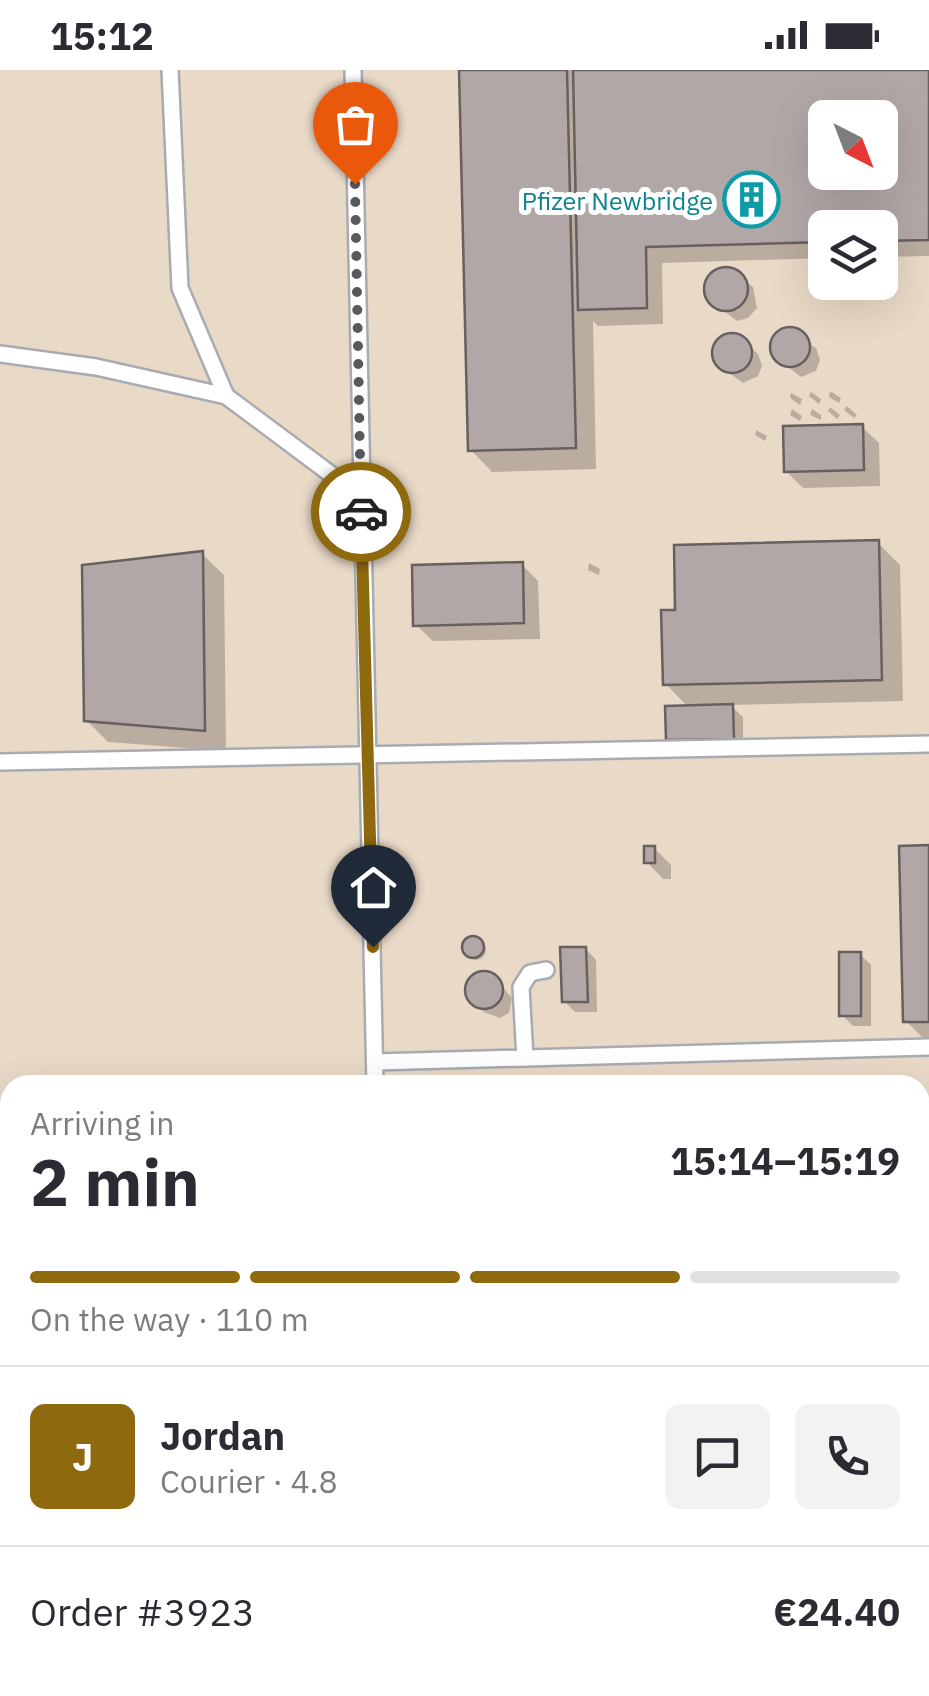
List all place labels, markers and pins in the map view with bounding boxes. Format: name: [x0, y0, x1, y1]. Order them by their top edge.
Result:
pin: [313, 82, 398, 185]
building icon: Pfizer Newbridge: [722, 170, 782, 230]
place label: Pfizer Newbridge: [522, 184, 713, 217]
pin: [331, 845, 416, 948]

